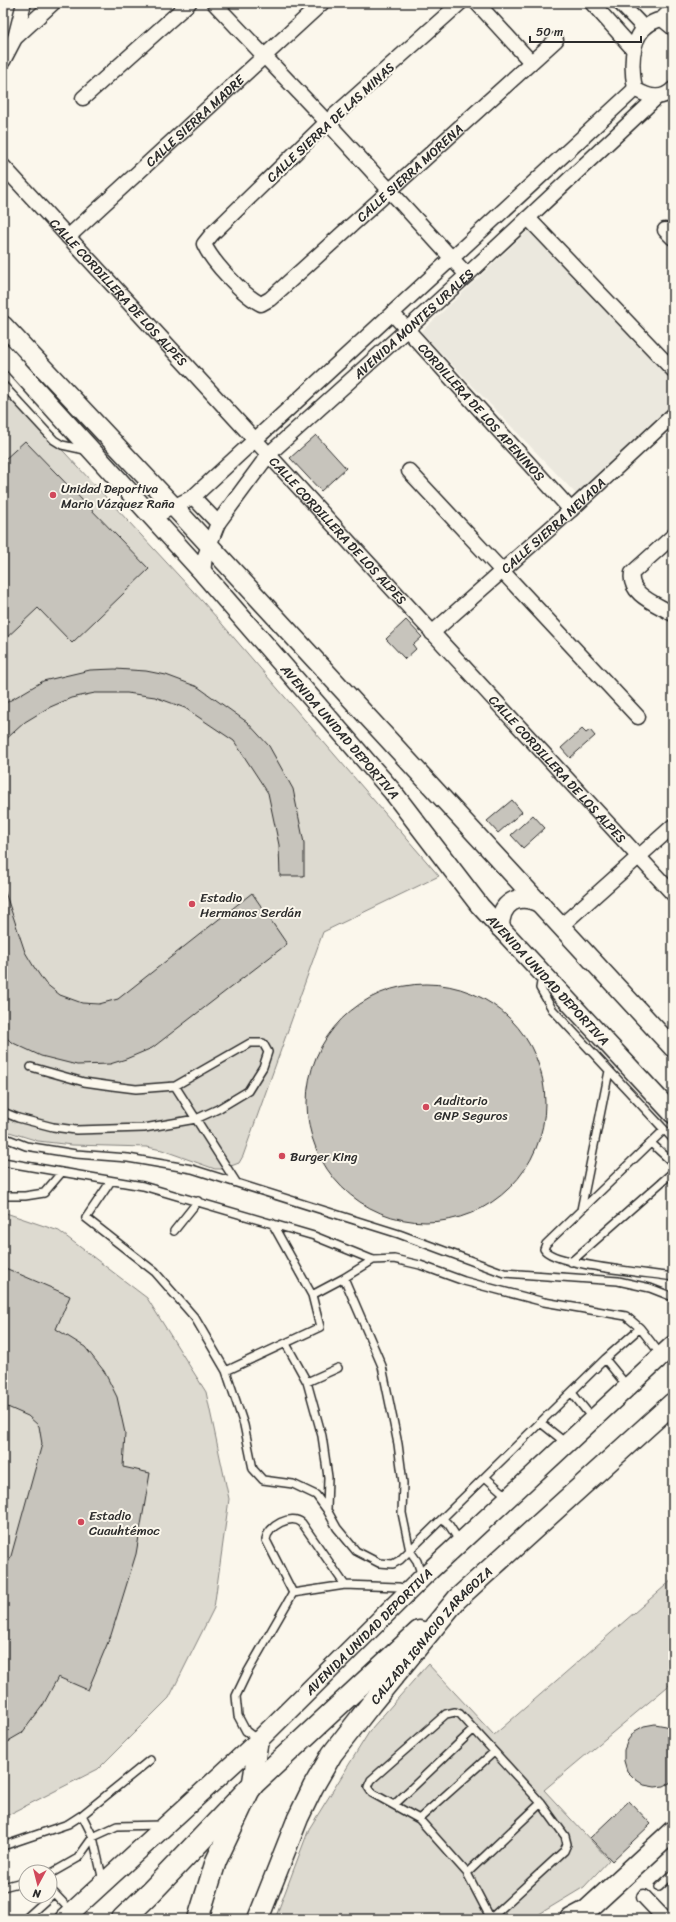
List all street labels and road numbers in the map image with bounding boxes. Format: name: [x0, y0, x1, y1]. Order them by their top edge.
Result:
street label: CALLE SIERRA DE LAS MINAS: [261, 56, 400, 188]
street label: CALLE SIERRA MADRE: [140, 68, 250, 173]
street label: CALLE SIERRA MORENA: [351, 118, 469, 228]
street label: CALLE CORDILLERA DE LOS ALPES: [44, 213, 193, 372]
street label: AVENIDA MONTES URALES: [347, 263, 479, 385]
street label: CORDILLERA DE LOS APENINOS: [412, 337, 551, 487]
street label: CALLE CORDILLERA DE LOS ALPES: [263, 451, 412, 610]
street label: CALLE SIERRA NEVADA: [496, 472, 611, 579]
street label: AVENIDA UNIDAD DEPORTIVA: [274, 658, 405, 804]
street label: CALLE CORDILLERA DE LOS ALPES: [483, 689, 632, 849]
street label: AVENIDA UNIDAD DEPORTIVA: [480, 908, 615, 1051]
street label: CALZADA IGNACIO ZARAGOZA: [364, 1561, 498, 1710]
street label: AVENIDA UNIDAD DEPORTIVA: [299, 1562, 438, 1701]

